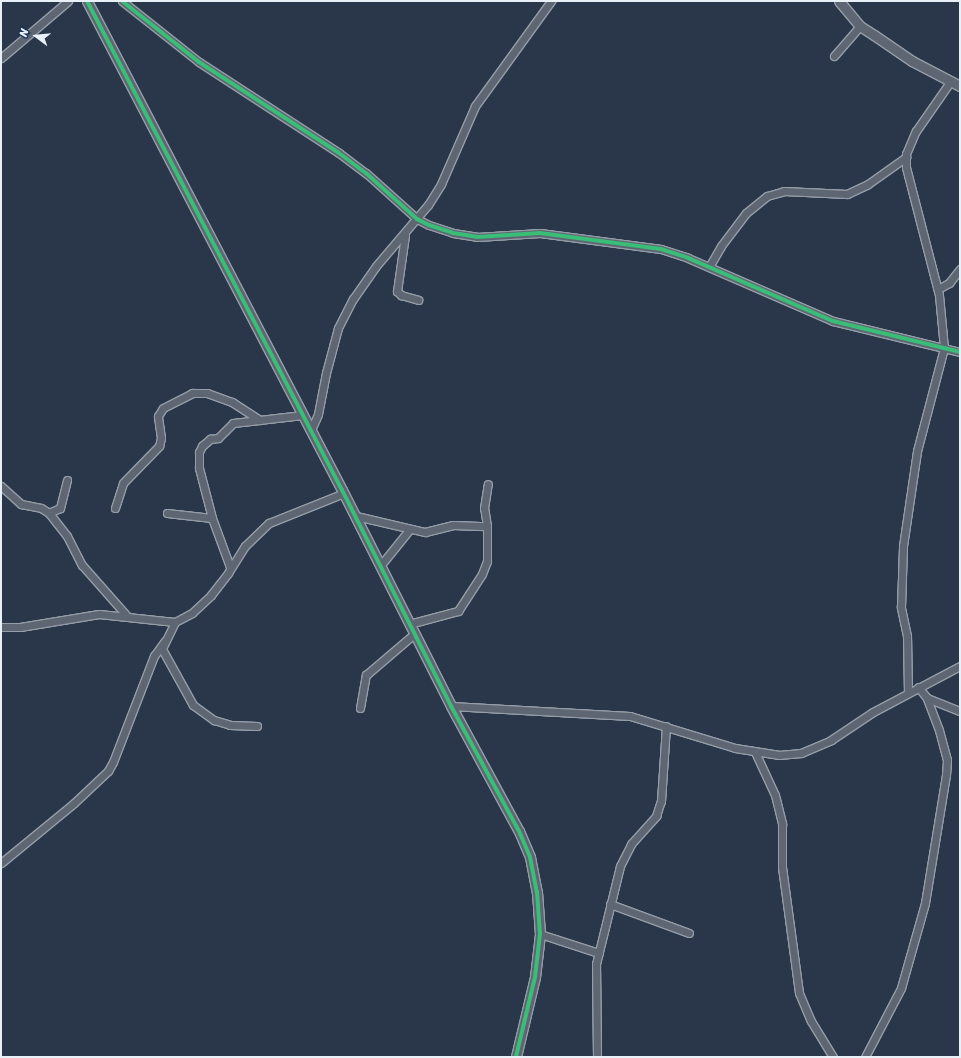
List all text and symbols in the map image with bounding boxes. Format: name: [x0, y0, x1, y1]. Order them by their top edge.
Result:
north arrow: [16, 16, 56, 56]
text: N: [14, 26, 34, 39]

